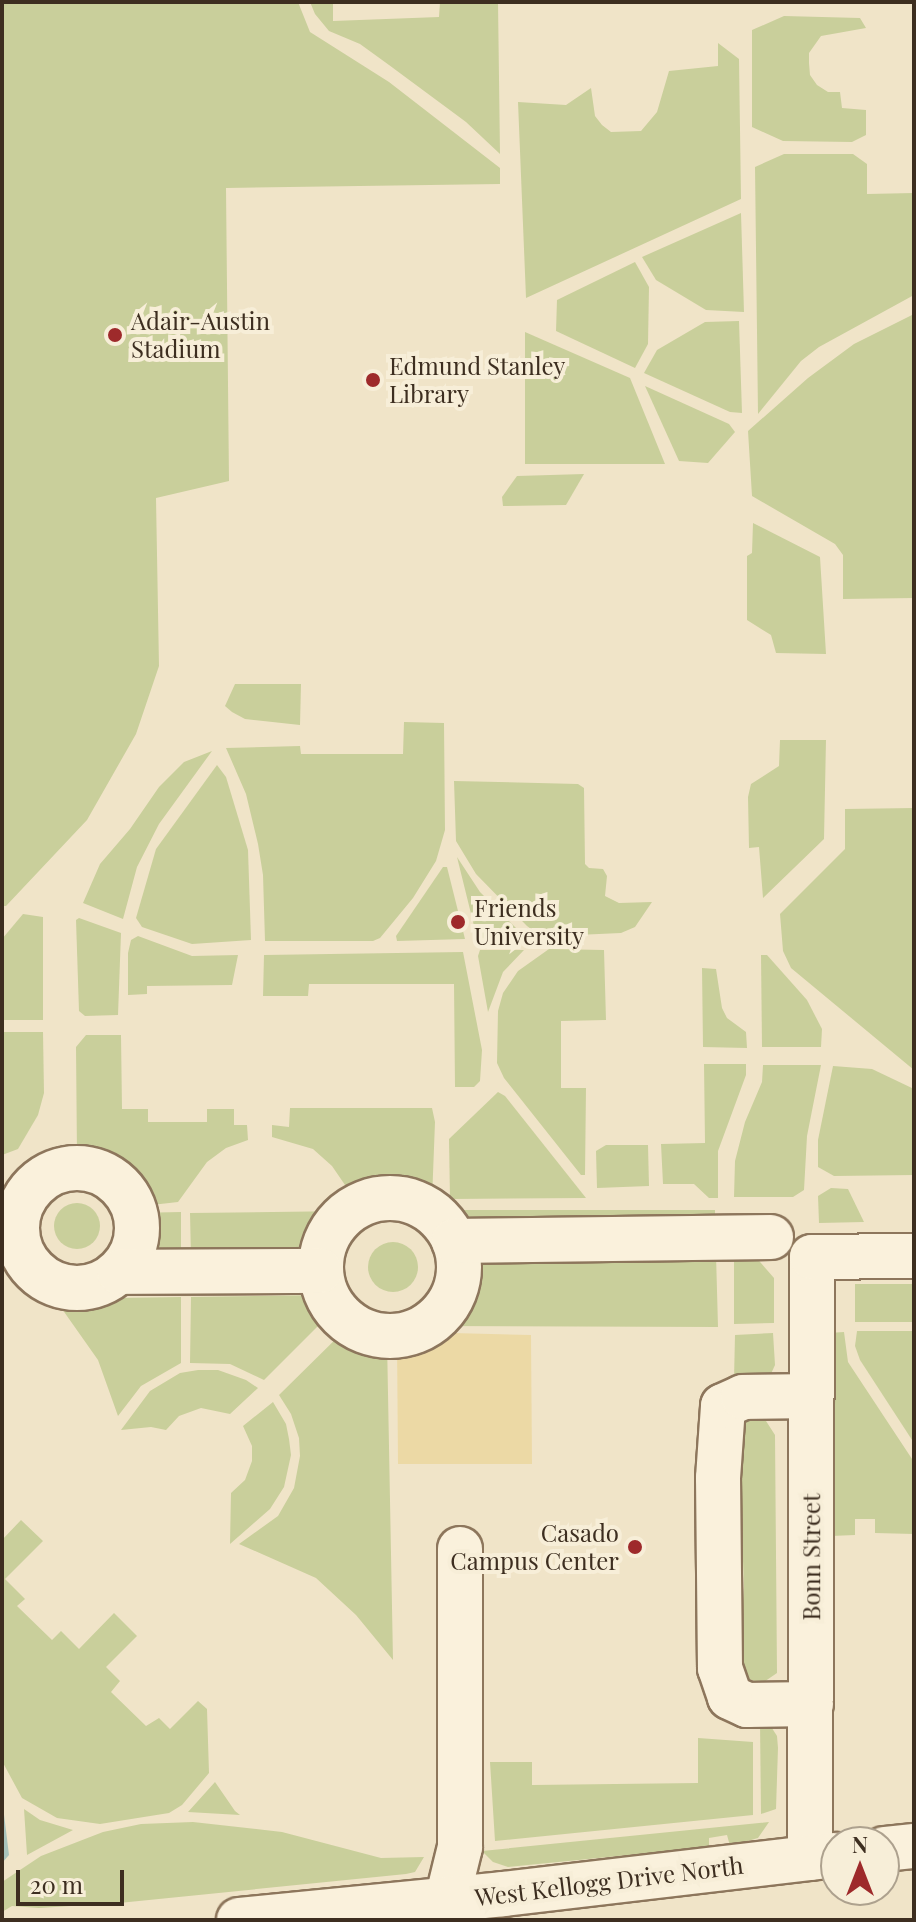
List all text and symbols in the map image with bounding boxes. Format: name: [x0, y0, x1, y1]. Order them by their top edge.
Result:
place label: Adair-Austin Stadium: [131, 307, 270, 363]
marker: Adair-Austin Stadium: [106, 326, 124, 344]
place label: Edmund Stanley Library: [389, 352, 565, 408]
marker: Edmund Stanley Library: [364, 371, 382, 389]
place label: Friends University: [474, 894, 584, 950]
marker: Friends University: [449, 913, 467, 931]
street label: Bonn Street: [797, 1493, 825, 1621]
place label: Casado Campus Center: [450, 1519, 619, 1575]
marker: Casado Campus Center: [626, 1538, 644, 1556]
north arrow: [820, 1826, 900, 1906]
text: N: [852, 1829, 868, 1859]
street label: West Kellogg Drive North: [473, 1850, 745, 1912]
scale bar: [20, 1854, 128, 1904]
text: 20 m: [30, 1868, 83, 1900]

